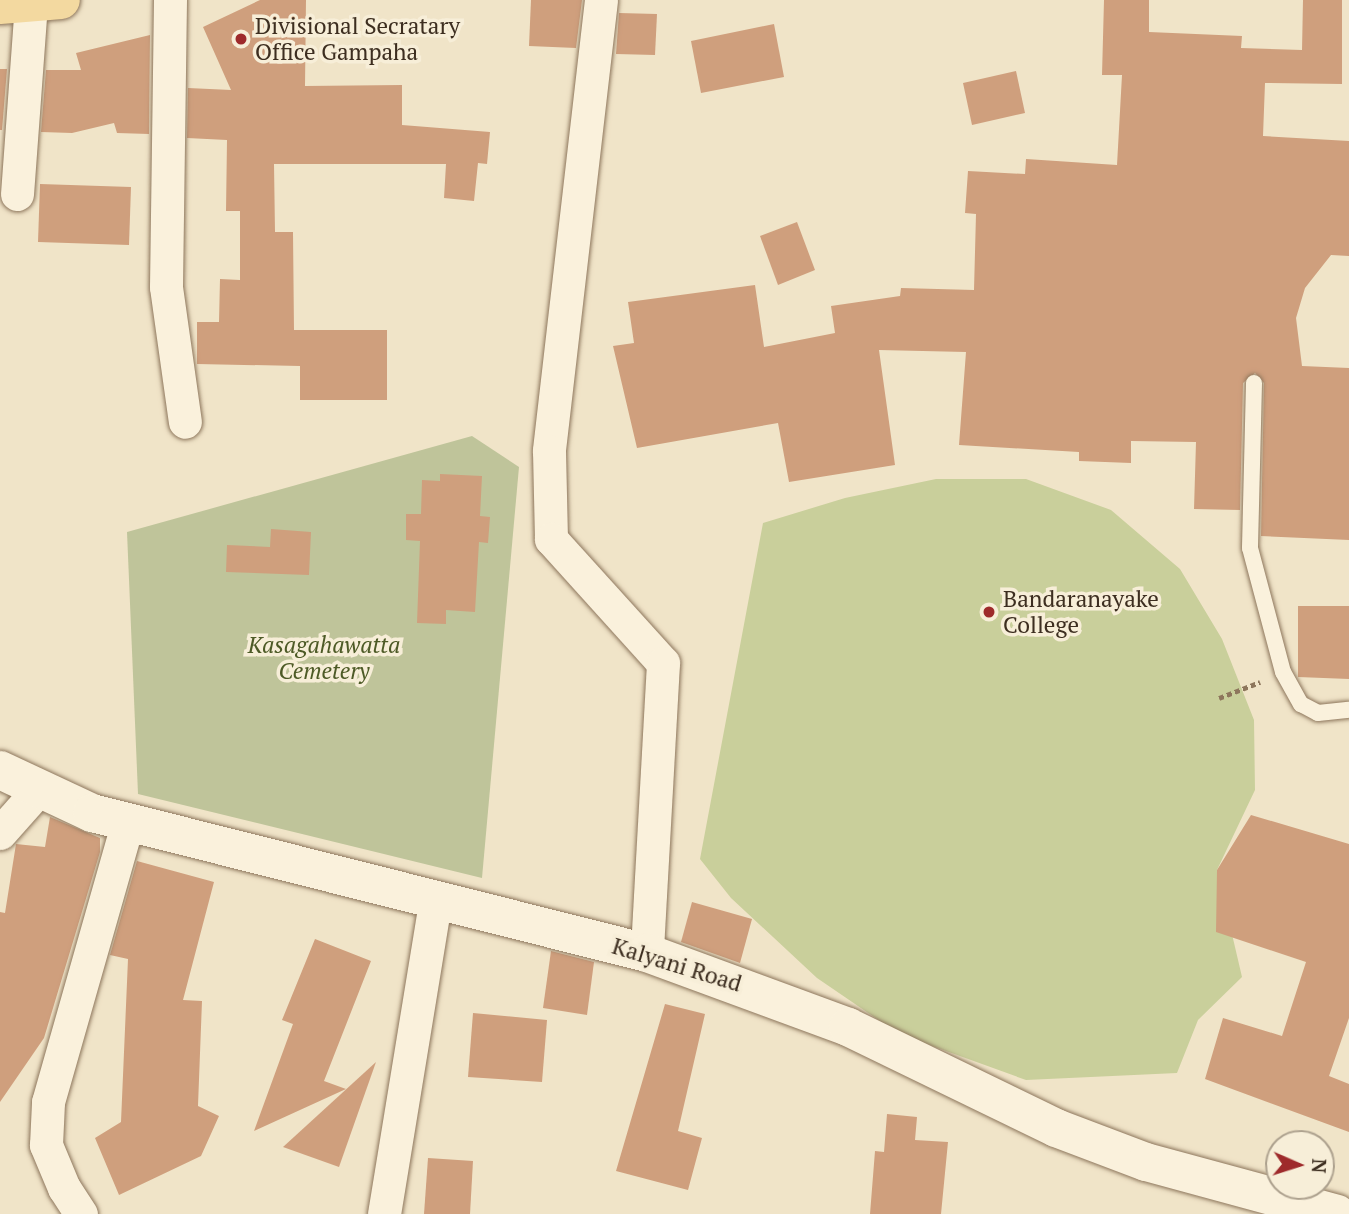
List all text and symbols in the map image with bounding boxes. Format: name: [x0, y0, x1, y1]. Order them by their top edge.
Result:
place label: Divisional Secratary Office Gampaha: [255, 12, 460, 66]
marker: Divisional Secratary Office Gampaha: [233, 31, 249, 47]
place label: Bandaranayake College: [1003, 585, 1159, 639]
marker: Bandaranayake College: [981, 604, 997, 620]
park label: Kasagahawatta Cemetery: [248, 631, 400, 685]
street label: Kalyani Road: [609, 932, 745, 998]
north arrow: [1265, 1130, 1335, 1200]
text: N: [1307, 1158, 1332, 1174]

